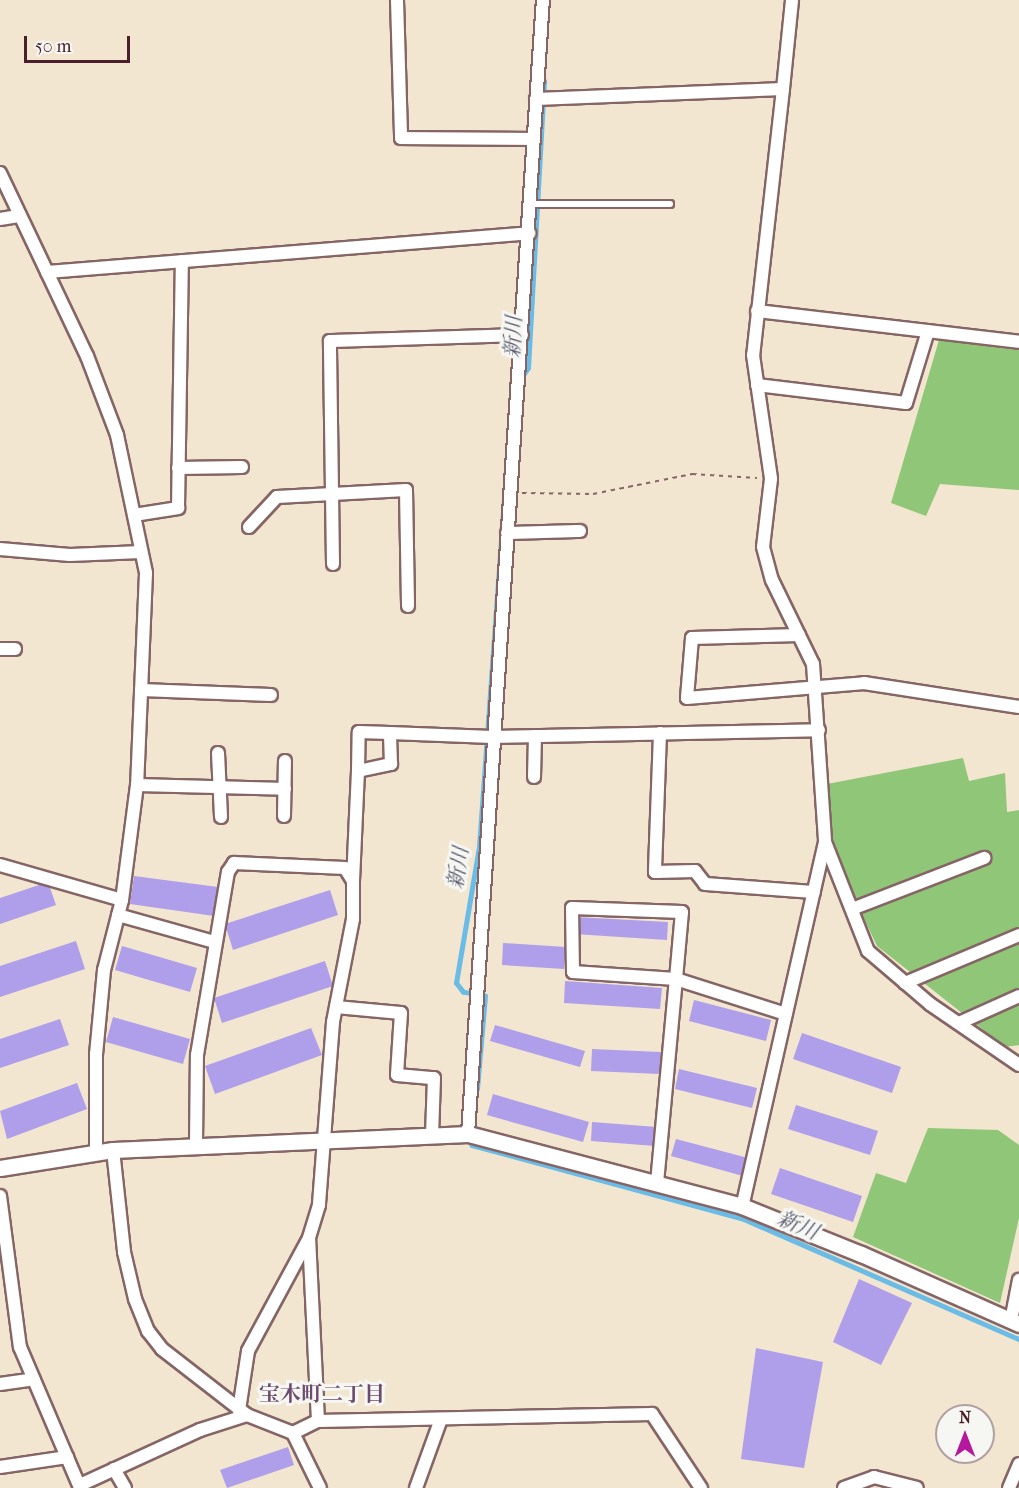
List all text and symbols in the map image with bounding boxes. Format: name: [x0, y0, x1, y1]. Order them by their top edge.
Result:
scale bar: [27, 24, 134, 62]
text: 50 m: [35, 36, 71, 57]
water label: 新川: [499, 315, 527, 359]
water label: 新川: [442, 845, 474, 891]
water label: 新川: [774, 1205, 822, 1245]
district label: 宝木町二丁目: [259, 1381, 385, 1407]
north arrow: [935, 1404, 995, 1464]
text: N: [959, 1408, 971, 1427]

